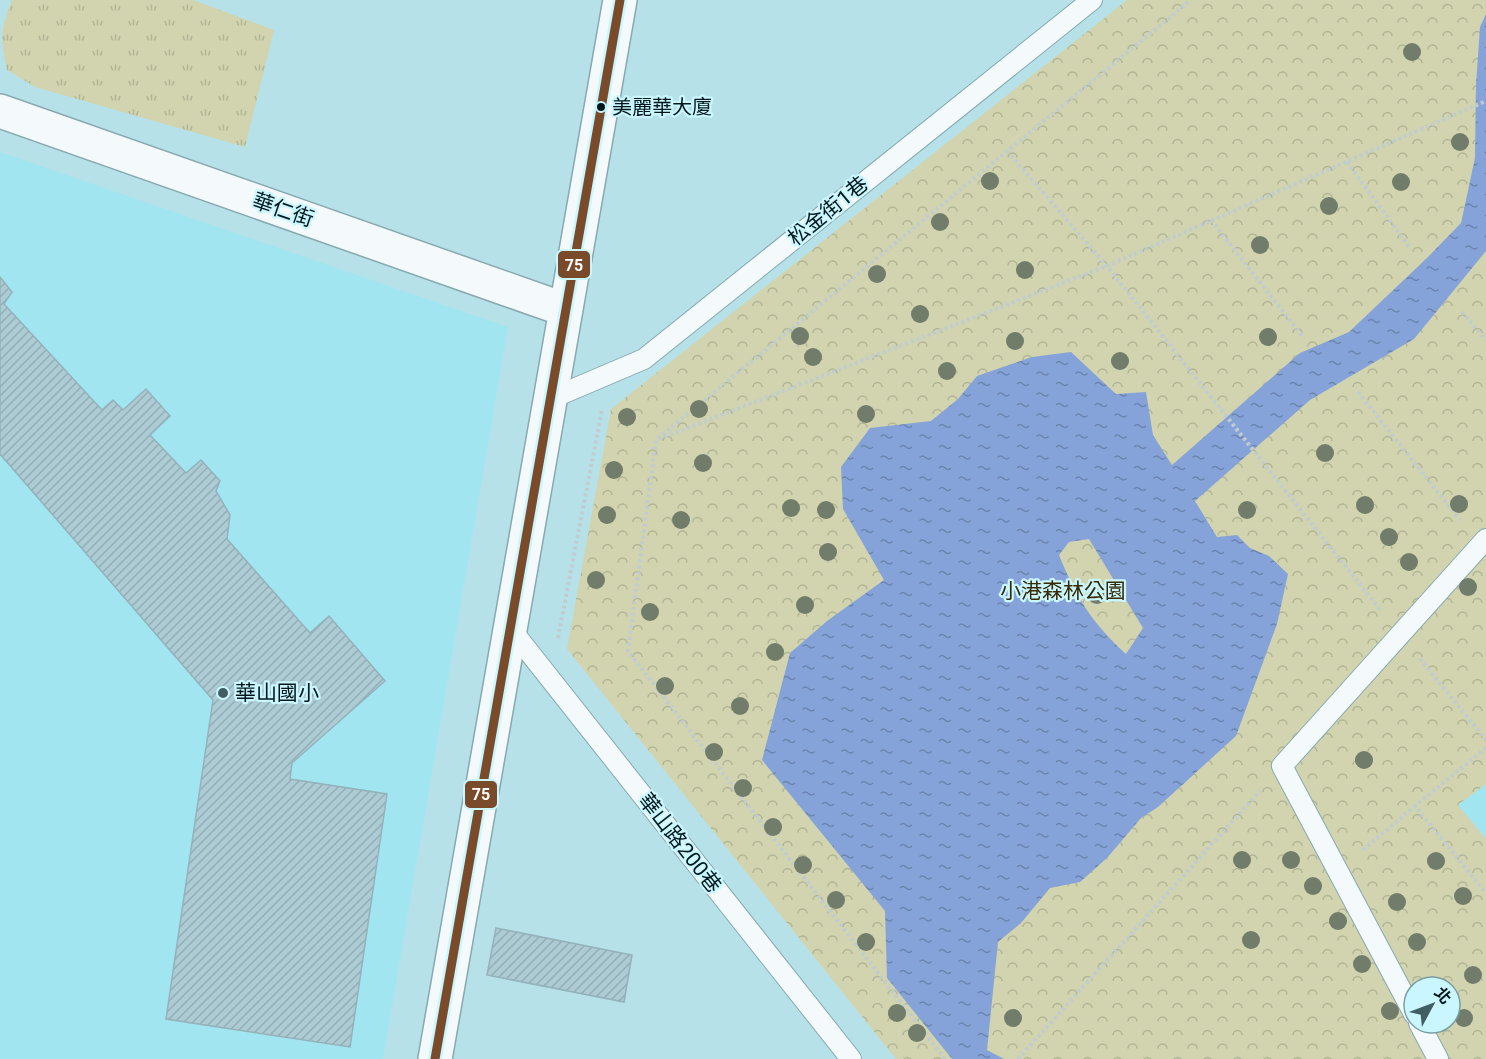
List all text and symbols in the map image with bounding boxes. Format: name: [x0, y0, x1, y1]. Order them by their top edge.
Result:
place label: 美麗華大廈: [612, 95, 712, 119]
marker: 美麗華大廈: [595, 101, 607, 113]
street label: 松金街1巷: [783, 172, 873, 250]
street label: 華仁街: [249, 188, 317, 232]
line badge: 75: [557, 250, 591, 279]
text: 75: [565, 256, 583, 275]
park label: 小港森林公園: [1000, 579, 1126, 603]
place label: 華山國小: [235, 681, 319, 705]
marker: 華山國小: [216, 686, 230, 700]
line badge: 75: [464, 780, 498, 809]
text: 75: [472, 785, 490, 804]
street label: 華山路200巷: [634, 789, 726, 897]
north arrow: [1402, 975, 1462, 1035]
text: 北: [1431, 983, 1455, 1008]

